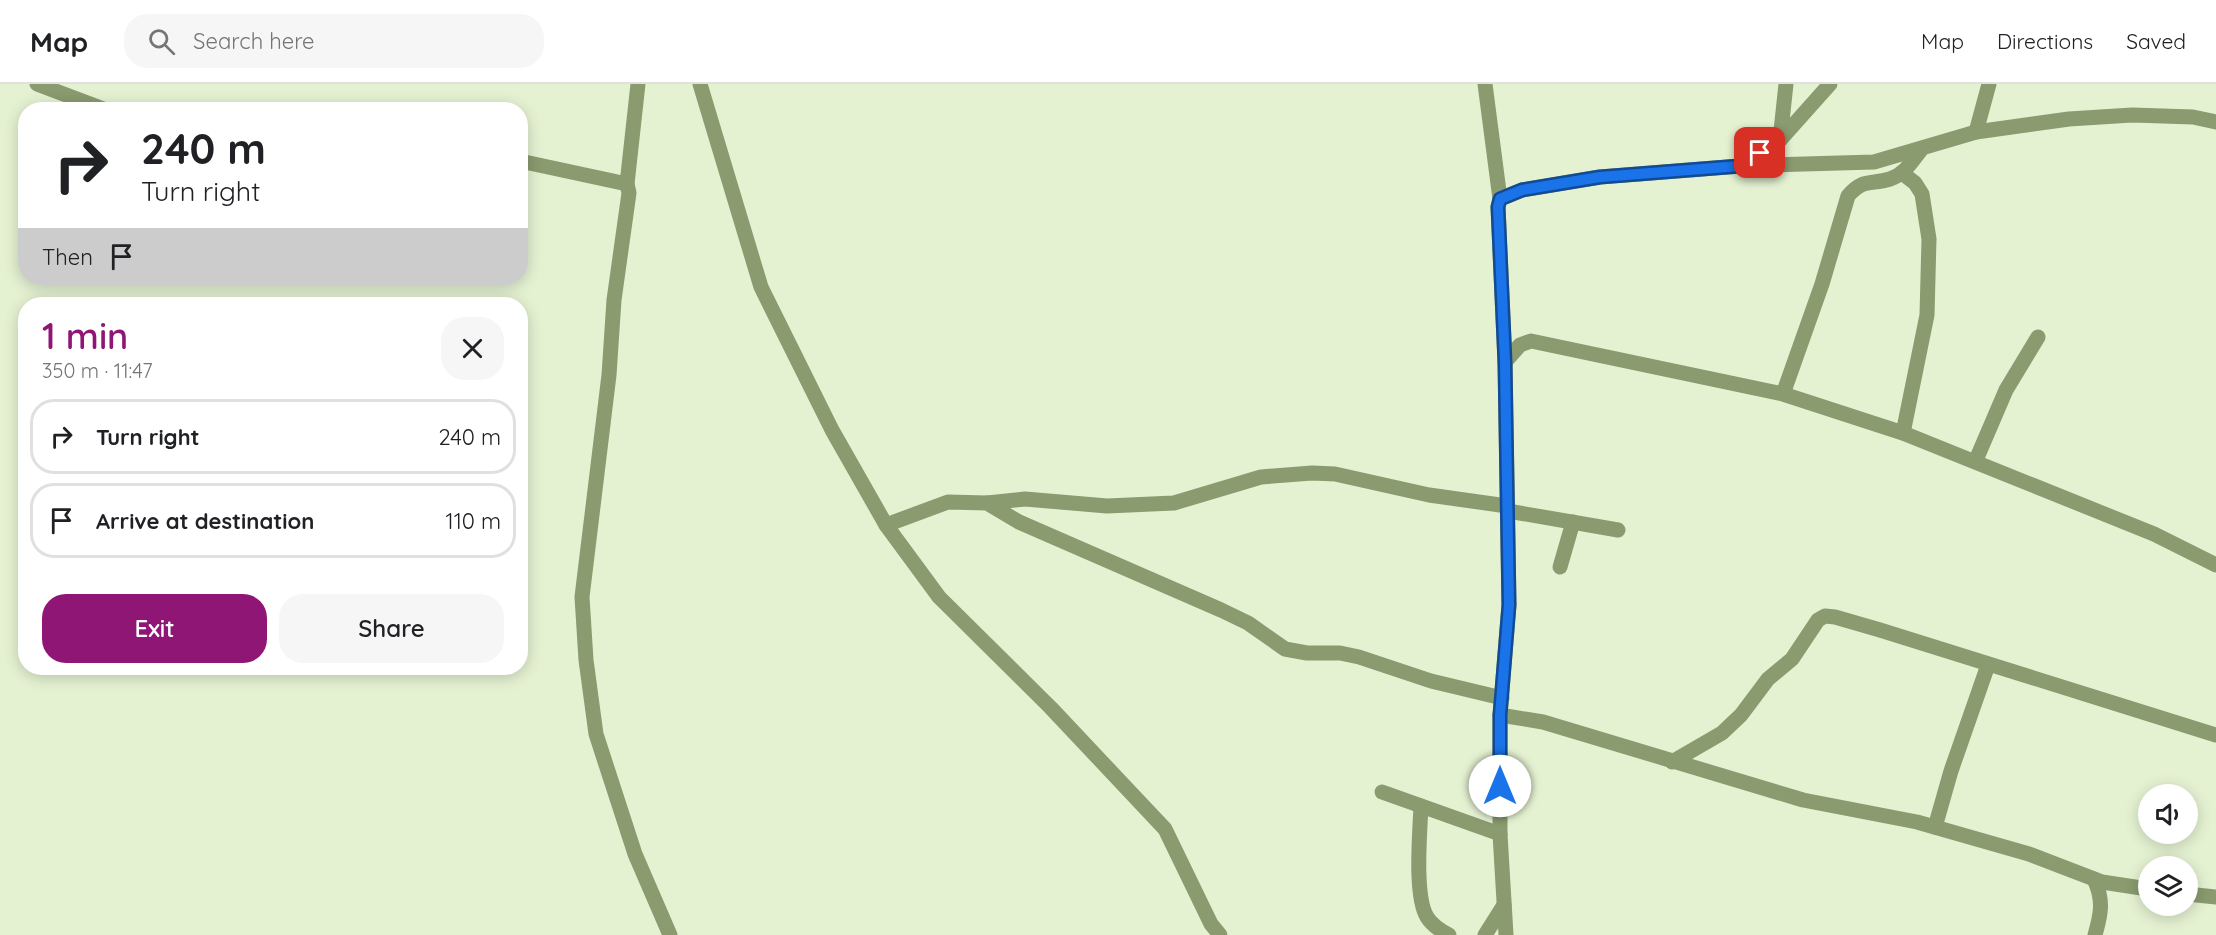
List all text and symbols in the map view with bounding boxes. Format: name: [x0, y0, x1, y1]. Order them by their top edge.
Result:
search box: [124, 14, 544, 68]
text: Map: [30, 24, 88, 59]
icon: search: [145, 25, 178, 58]
text: Search here: [193, 27, 315, 55]
text: Map: [1921, 28, 1964, 54]
text: Directions: [1997, 28, 2093, 54]
text: Saved: [2126, 28, 2186, 54]
text: 240 m: [141, 122, 266, 175]
icon: right: [42, 126, 120, 204]
pin: [1734, 127, 1785, 178]
icon: arrive: [1743, 136, 1776, 169]
text: Turn right: [141, 174, 260, 208]
icon: arrive: [105, 240, 138, 273]
text: Then: [42, 243, 93, 271]
text: 1 min: [42, 313, 128, 358]
button: close: [441, 317, 504, 380]
text: 350 m · 11:47: [42, 358, 153, 383]
icon: right: [45, 420, 78, 453]
text: Turn right: [96, 423, 200, 451]
text: 240 m: [438, 423, 501, 451]
icon: arrive: [45, 504, 78, 537]
text: Arrive at destination: [96, 507, 314, 535]
text: 110 m: [446, 507, 501, 535]
button: Exit: [42, 594, 267, 663]
button: Share: [279, 594, 504, 663]
position arrow: [1468, 754, 1532, 818]
map controls: [2138, 784, 2198, 916]
button: sound: [2138, 784, 2198, 844]
button: layers: [2138, 856, 2198, 916]

